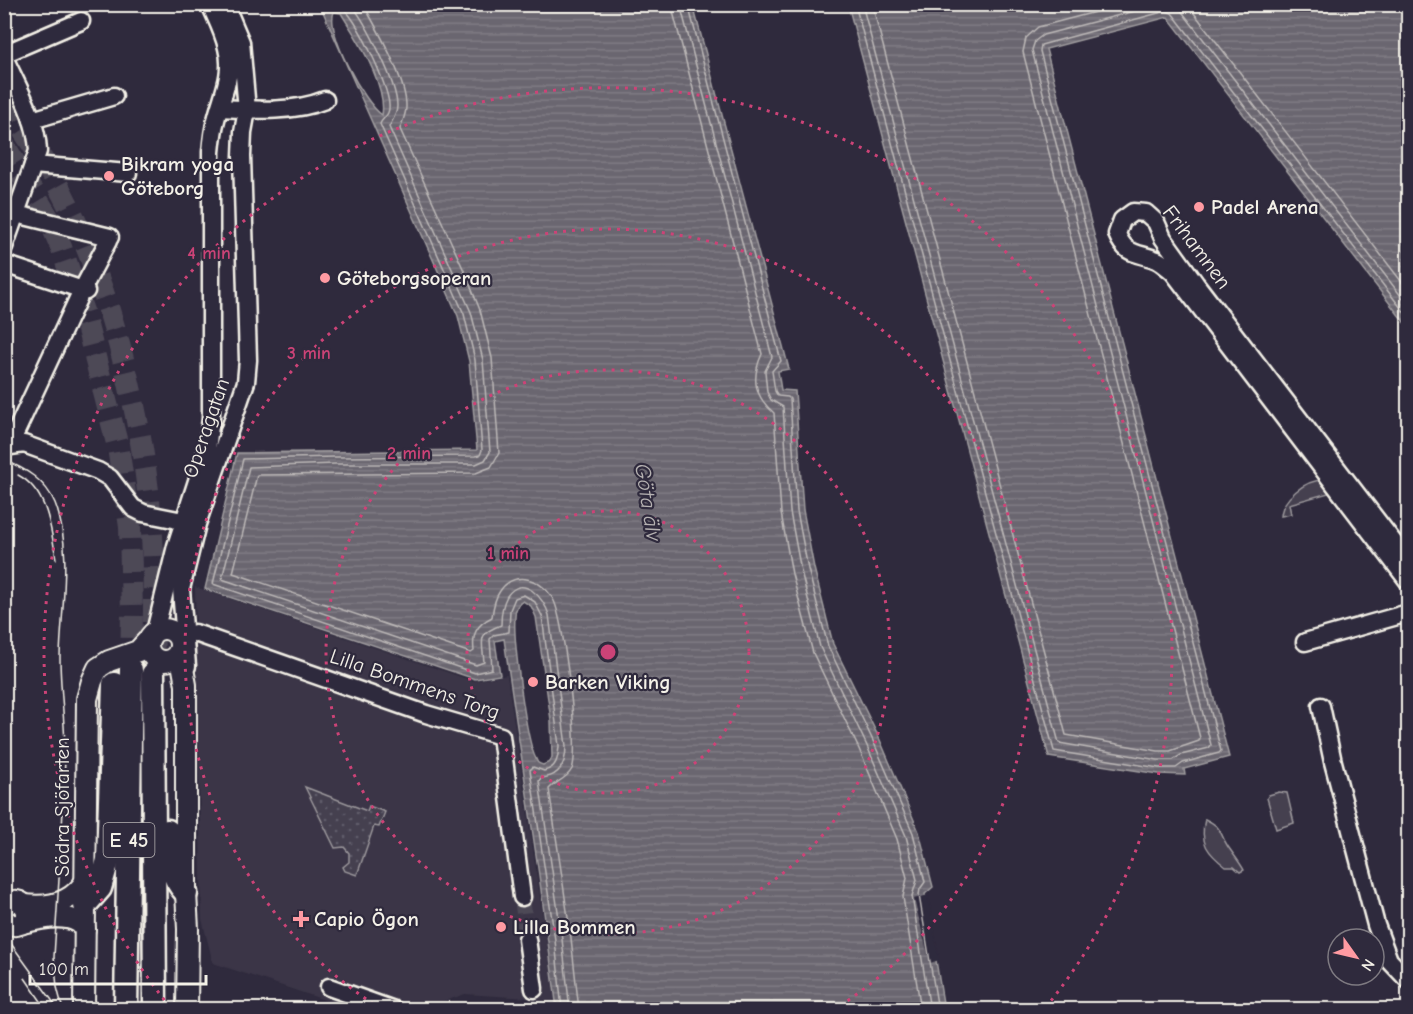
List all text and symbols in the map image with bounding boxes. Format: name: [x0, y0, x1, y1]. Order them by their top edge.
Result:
place label: Bikram yoga Göteborg: [121, 152, 234, 200]
marker: Bikram yoga Göteborg: [102, 169, 116, 183]
place label: Padel Arena: [1211, 195, 1319, 219]
street label: Frihamnen: [1158, 200, 1236, 294]
marker: Padel Arena: [1192, 200, 1206, 214]
text: 4 min: [187, 243, 231, 264]
place label: Göteborgsoperan: [337, 266, 491, 290]
marker: Göteborgsoperan: [318, 271, 332, 285]
text: 3 min: [287, 343, 331, 364]
street label: Operagatan: [178, 375, 234, 481]
text: 2 min: [387, 443, 431, 464]
water label: Göta älv: [629, 462, 667, 544]
text: 1 min: [487, 543, 529, 564]
centre of rings: [598, 642, 618, 662]
street label: Lilla Bommens Torg: [327, 644, 503, 724]
place label: Barken Viking: [545, 670, 671, 694]
marker: Barken Viking: [526, 675, 540, 689]
street label: Södra Sjöfarten: [50, 737, 74, 877]
road number: E 45: [104, 823, 154, 857]
place label: Capio Ögon: [314, 907, 419, 931]
marker: Capio Ögon: [292, 910, 310, 928]
place label: Lilla Bommen: [513, 915, 636, 939]
marker: Lilla Bommen: [494, 920, 508, 934]
north arrow: [1326, 927, 1386, 987]
scale bar: [30, 948, 206, 986]
text: N: [1357, 955, 1378, 974]
text: 100 m: [39, 959, 89, 980]

